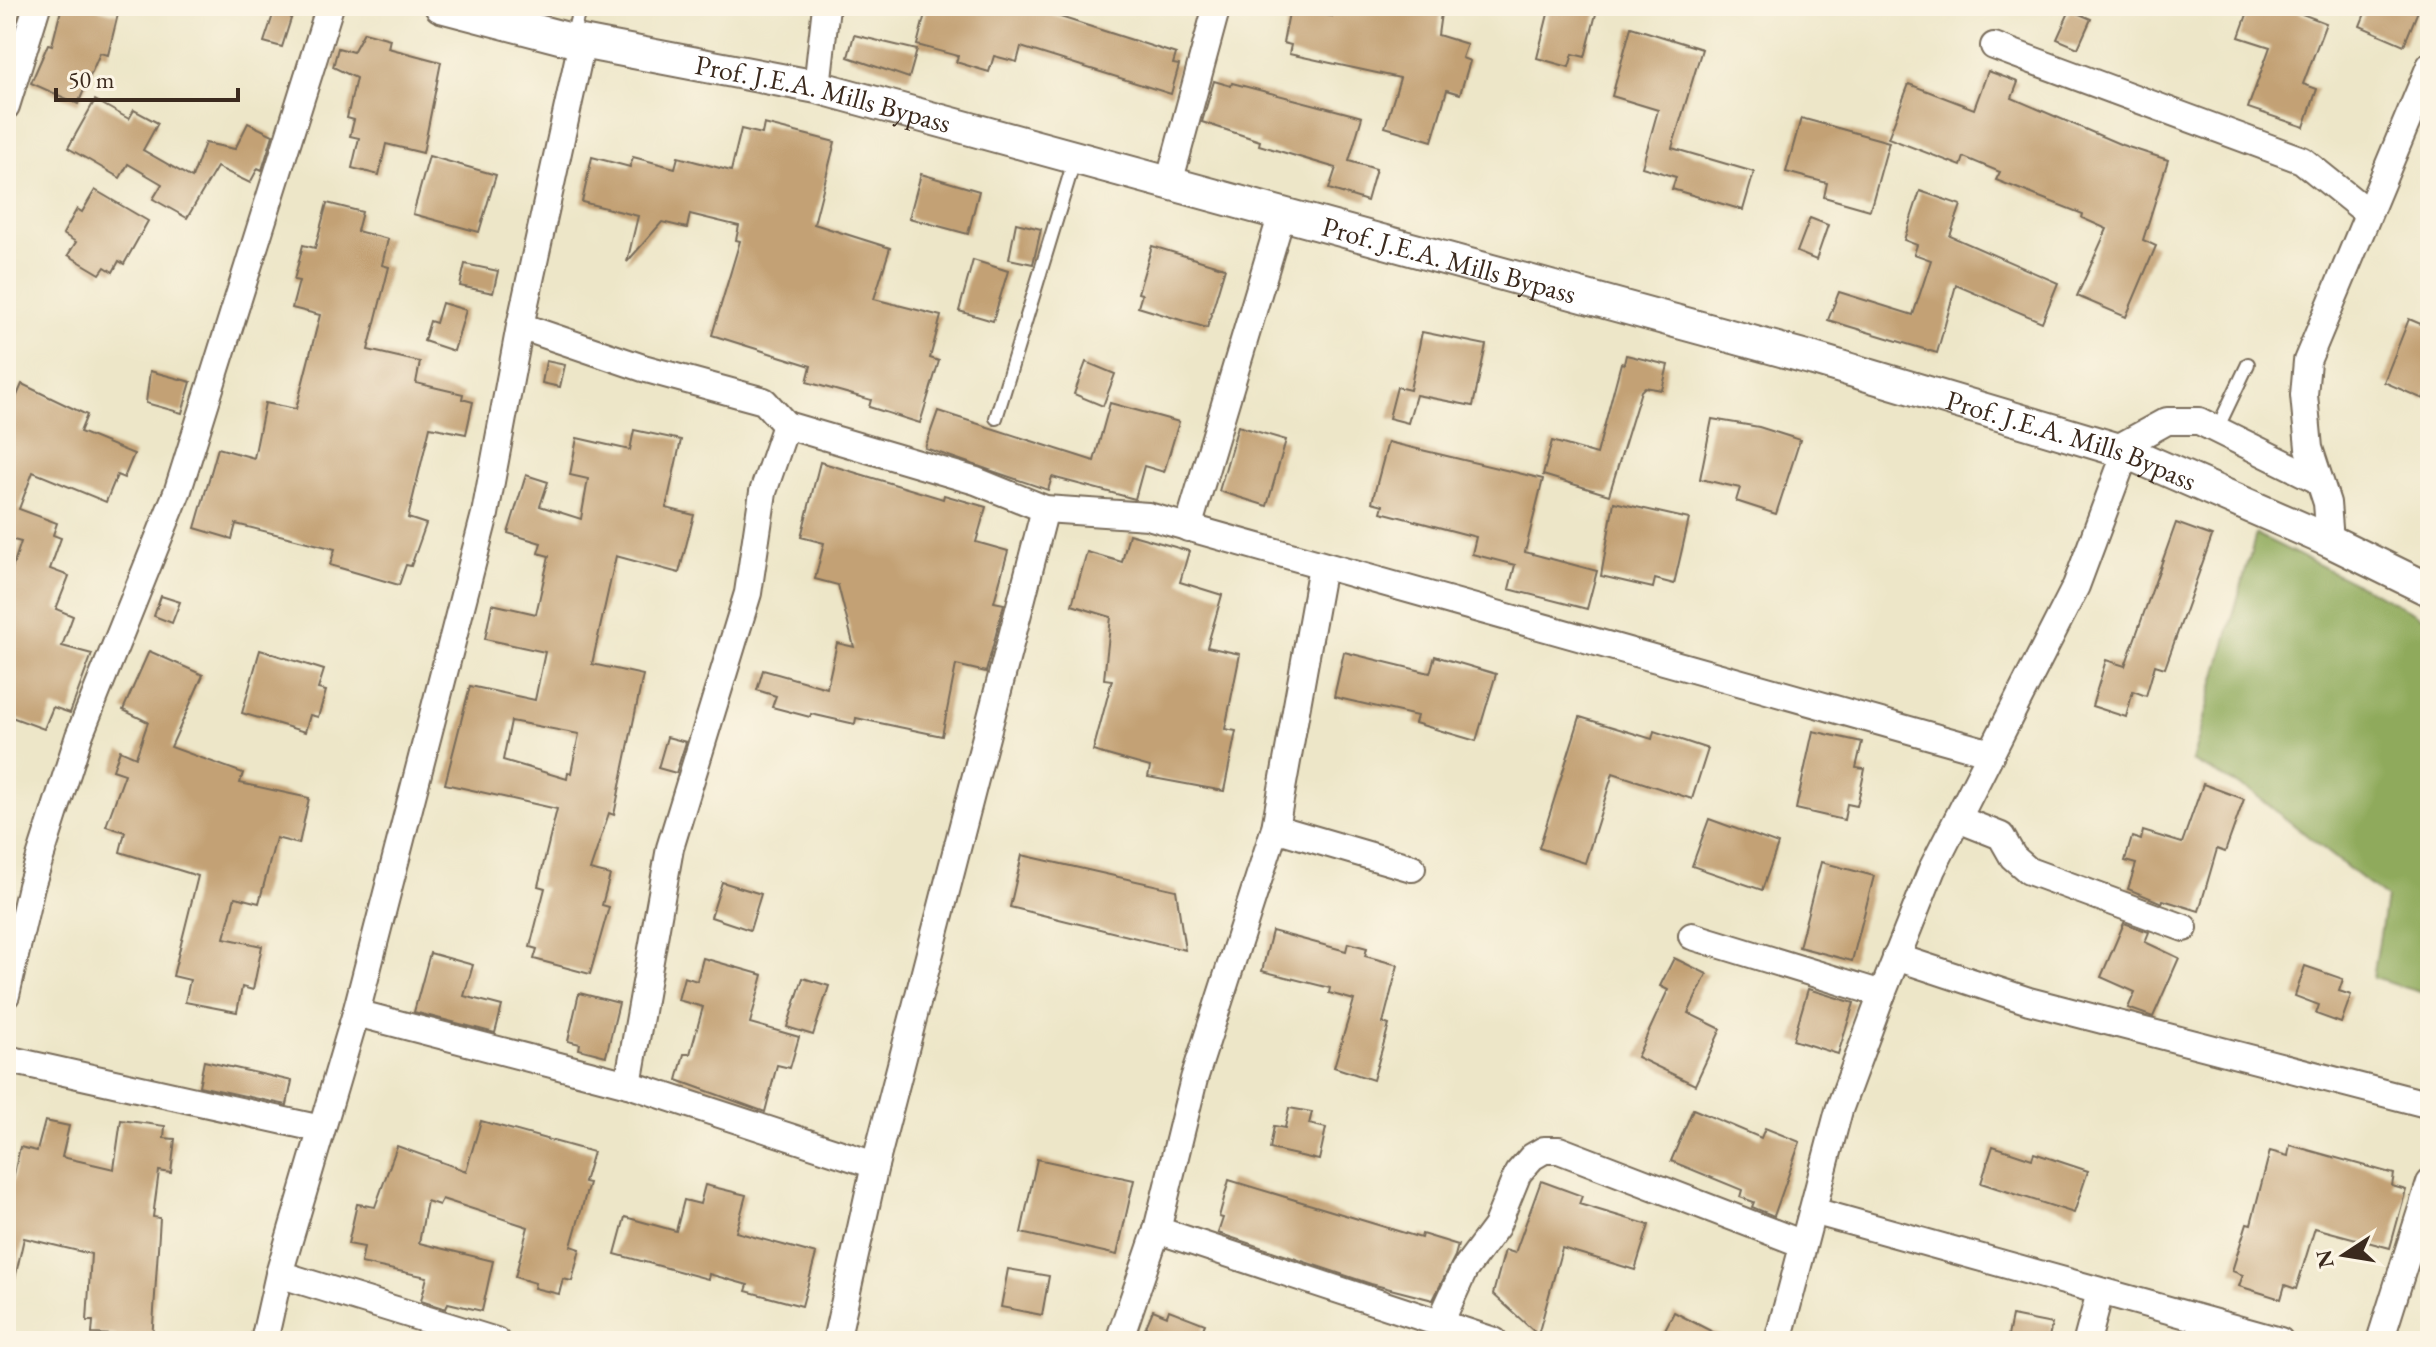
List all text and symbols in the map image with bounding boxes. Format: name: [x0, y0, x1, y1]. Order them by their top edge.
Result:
street label: Prof. J.E.A. Mills Bypass: [692, 46, 955, 141]
scale bar: [56, 52, 238, 102]
text: 50 m: [68, 64, 115, 95]
street label: Prof. J.E.A. Mills Bypass: [1318, 208, 1580, 311]
street label: Prof. J.E.A. Mills Bypass: [1942, 381, 2202, 498]
north arrow: [2304, 1215, 2384, 1295]
text: N: [2309, 1247, 2341, 1271]

